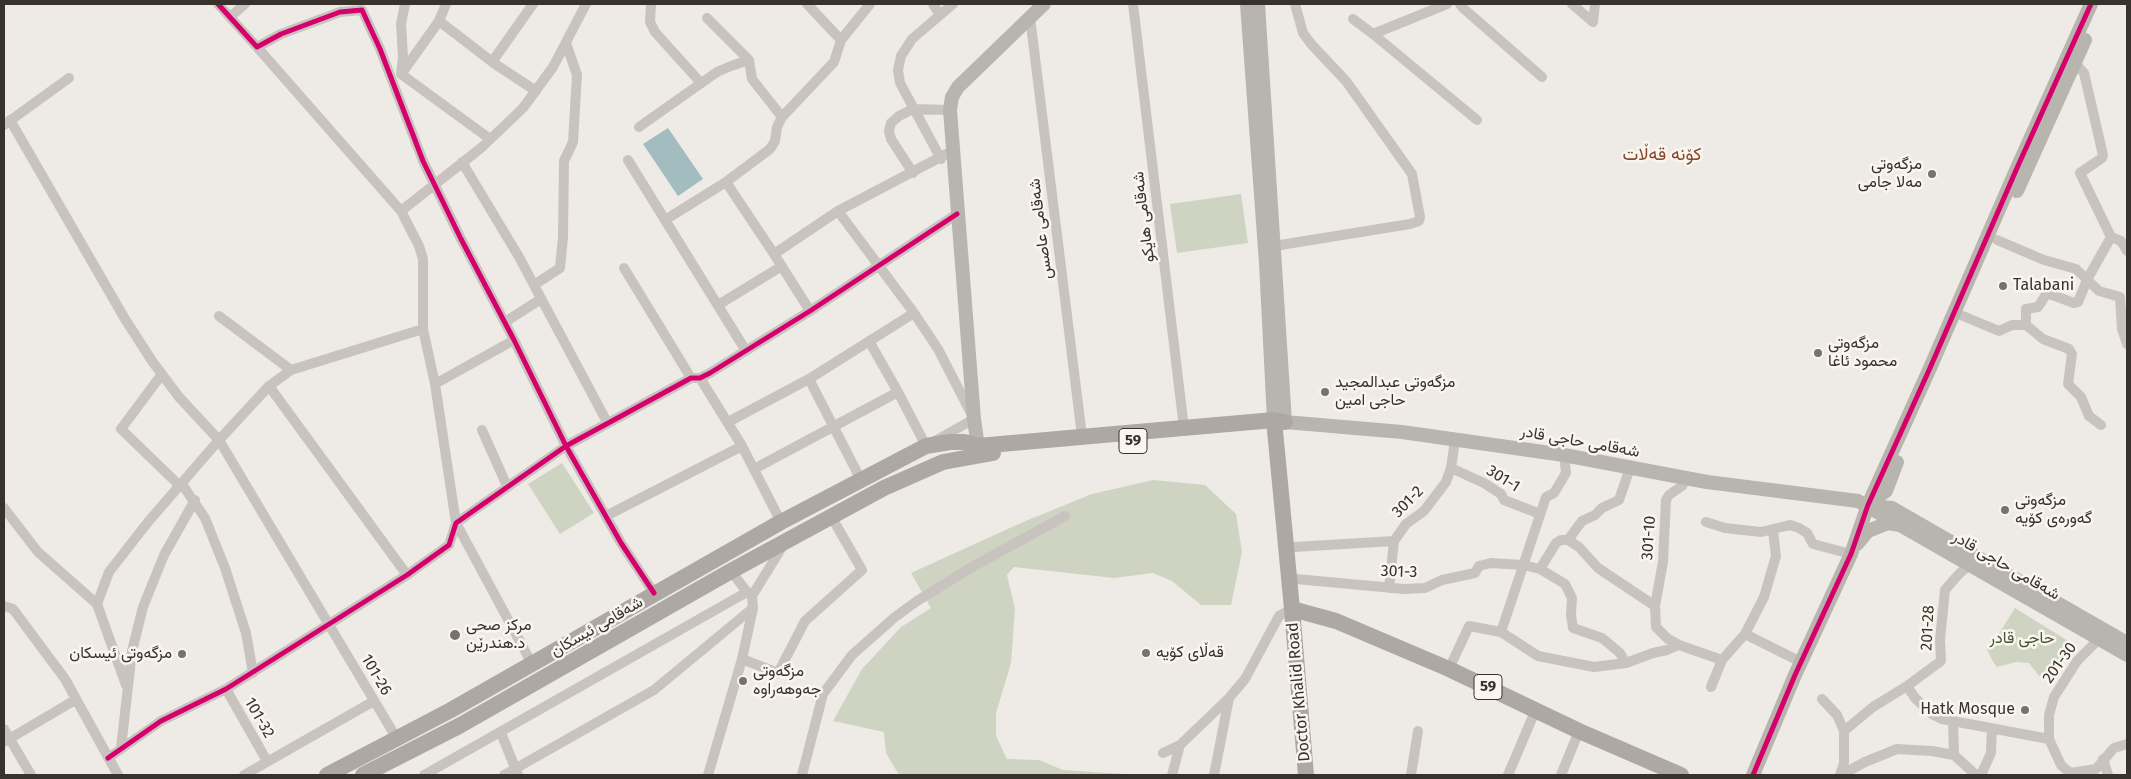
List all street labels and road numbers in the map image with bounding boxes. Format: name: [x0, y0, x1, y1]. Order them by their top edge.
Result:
street label: شه‌قامی هایكو: [1129, 170, 1159, 264]
street label: شه‌قامی عاصس: [1025, 177, 1057, 281]
street label: شەقامی حاجی قادر: [1519, 422, 1641, 462]
road number: 59: [1119, 428, 1147, 454]
street label: 301-1: [1483, 461, 1523, 497]
street label: 301-2: [1388, 482, 1428, 522]
street label: 301-10: [1638, 515, 1660, 561]
street label: شەقامی حاجی قادر: [1949, 527, 2063, 605]
street label: 301-3: [1380, 562, 1418, 582]
street label: شەقامی ئیسکان: [547, 593, 647, 661]
street label: 201-28: [1917, 605, 1939, 651]
street label: Doctor Khalid Road: [1283, 622, 1315, 762]
street label: 201-30: [2039, 639, 2081, 687]
street label: 101-26: [357, 651, 395, 699]
road number: 59: [1474, 674, 1502, 700]
street label: 101-32: [240, 694, 278, 742]

